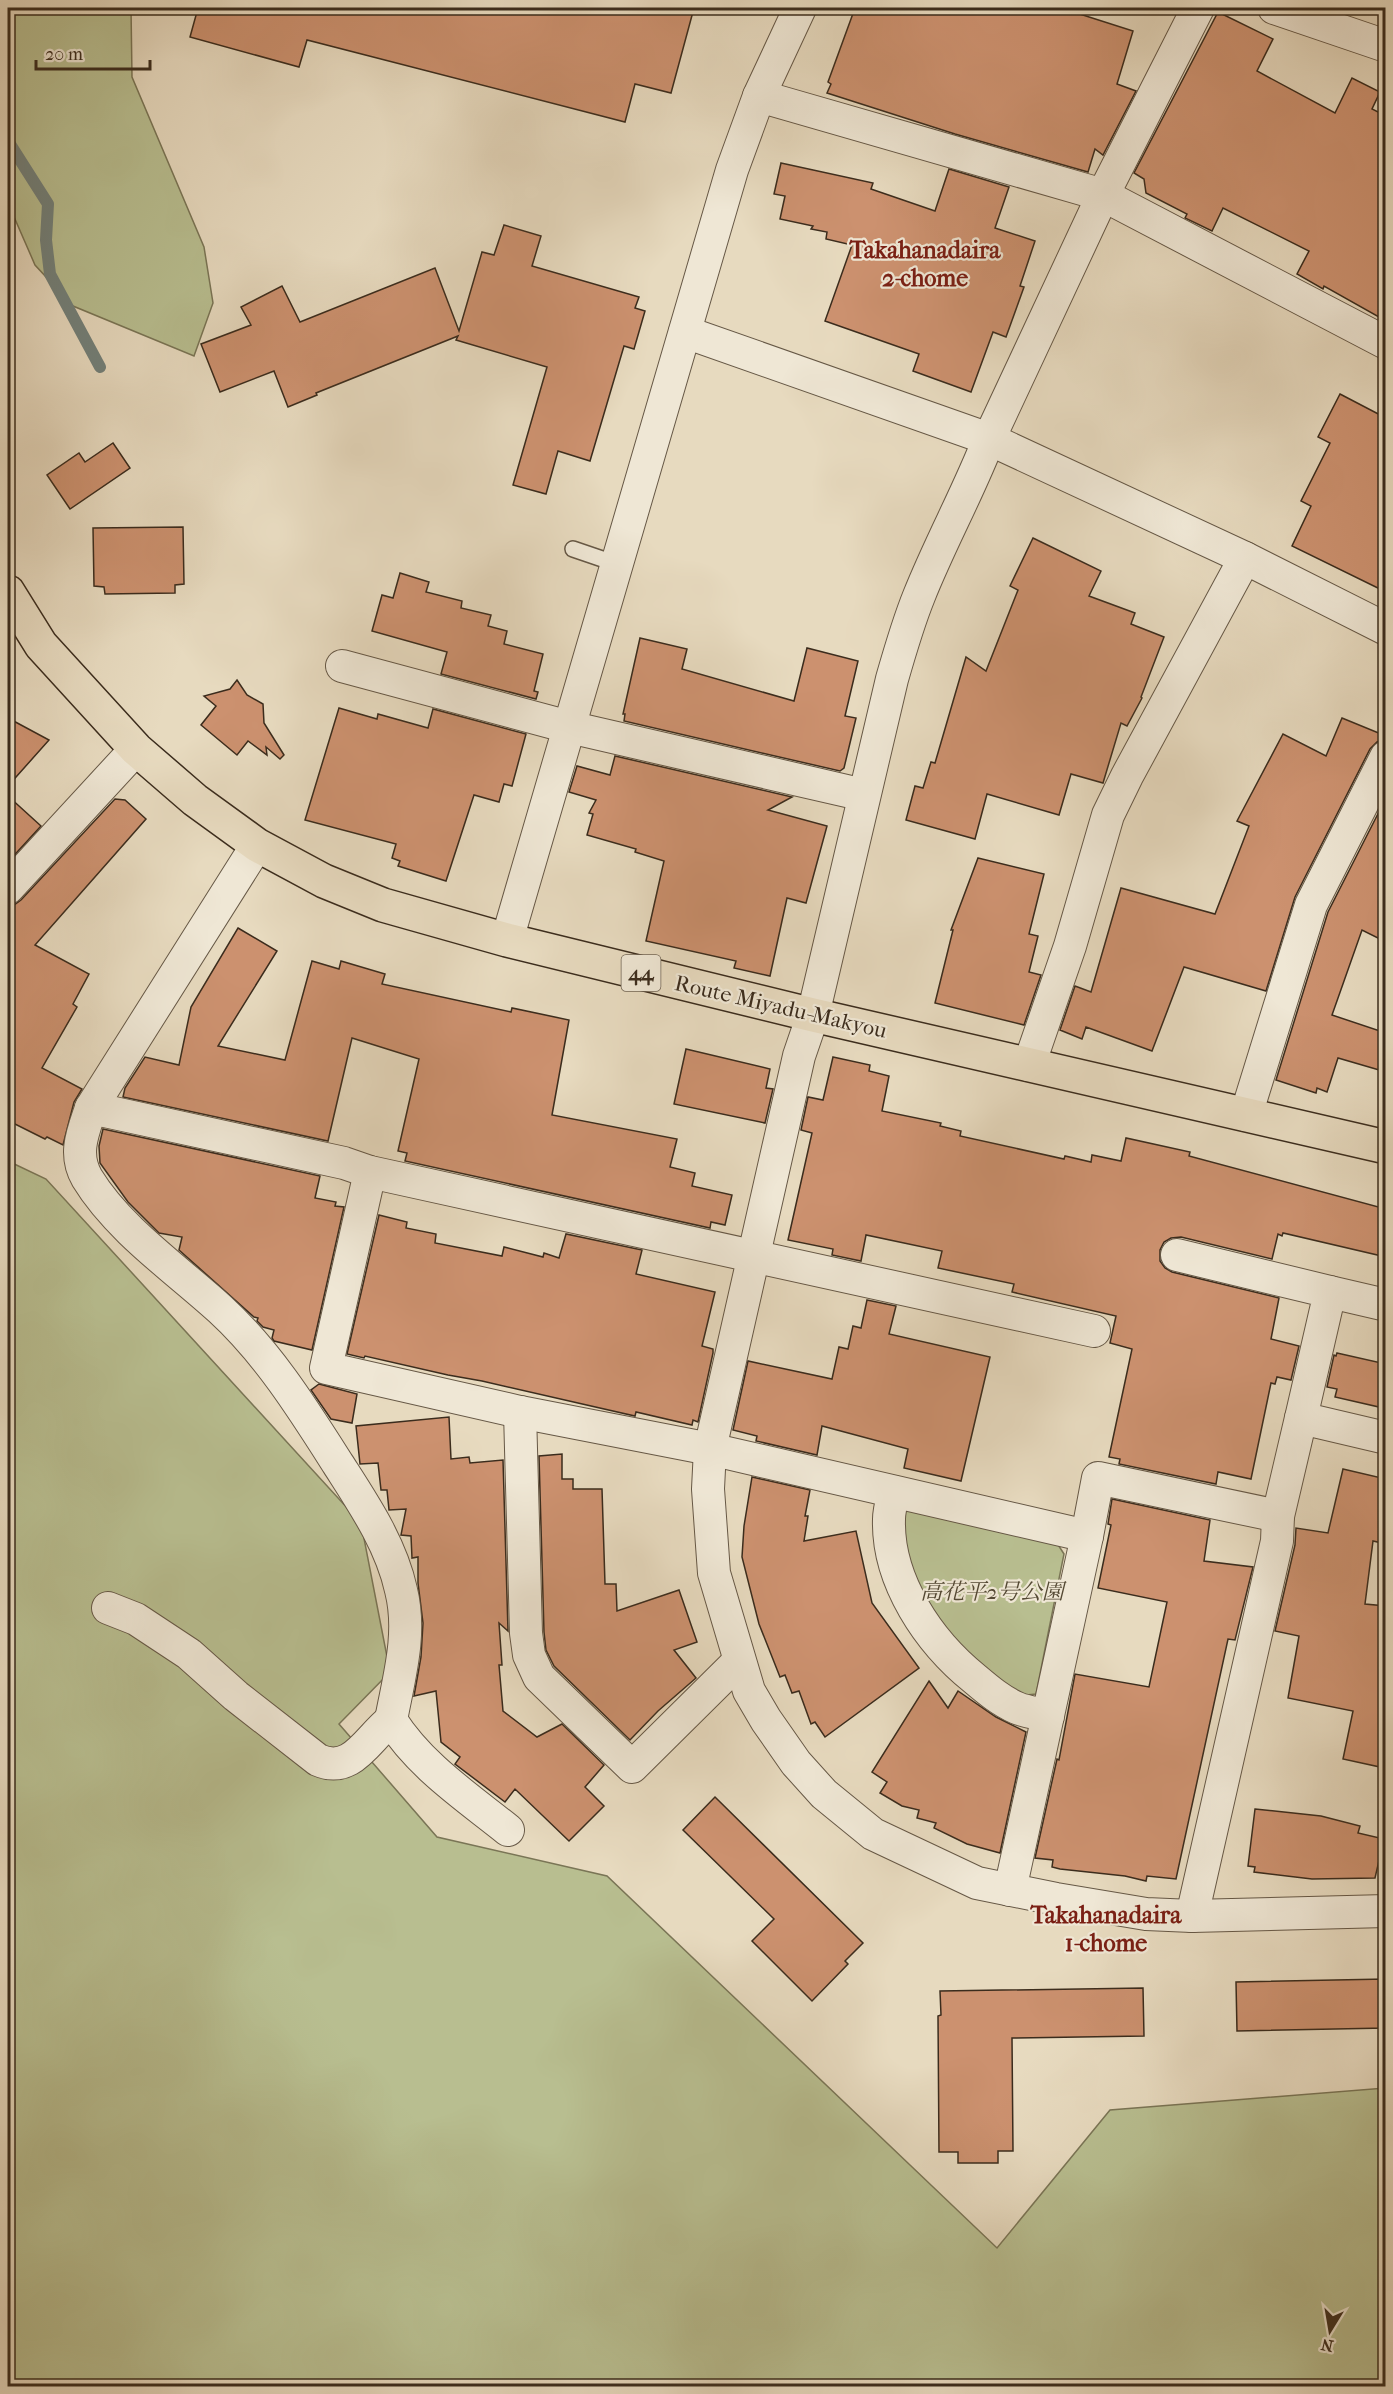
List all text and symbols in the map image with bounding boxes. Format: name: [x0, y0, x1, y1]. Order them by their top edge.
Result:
scale bar: [36, 33, 150, 71]
text: 20 m: [45, 44, 83, 65]
district label: Takahanadaira 2-chome: [849, 236, 1001, 292]
road number: 44: [622, 955, 660, 991]
street label: Route Miyadu-Makyou: [672, 970, 890, 1044]
park label: 高花平2号公園: [920, 1579, 1067, 1605]
district label: Takahanadaira 1-chome: [1030, 1901, 1182, 1957]
north arrow: [1300, 2301, 1360, 2361]
text: N: [1319, 2335, 1335, 2356]

